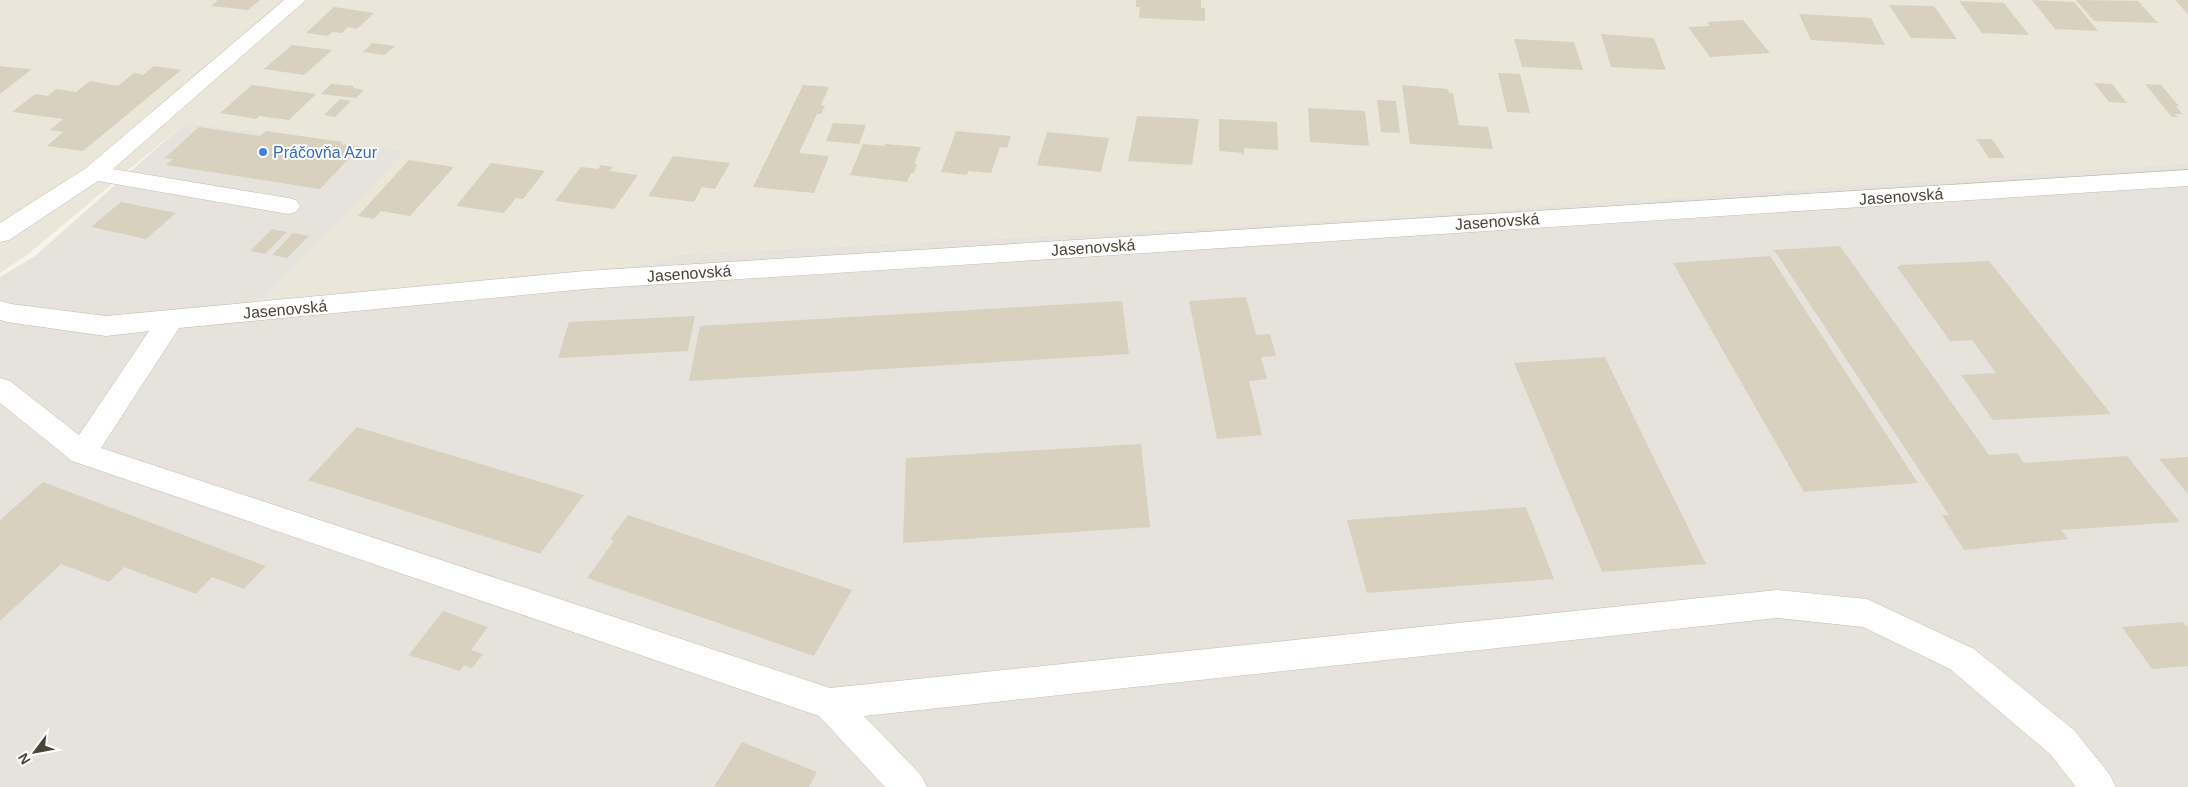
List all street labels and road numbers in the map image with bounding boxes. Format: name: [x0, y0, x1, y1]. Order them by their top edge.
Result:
street label: Jasenovská: [1858, 185, 1944, 208]
street label: Jasenovská: [1454, 210, 1540, 233]
street label: Jasenovská: [1050, 236, 1136, 259]
street label: Jasenovská: [646, 262, 732, 285]
street label: Jasenovská: [242, 297, 328, 322]

